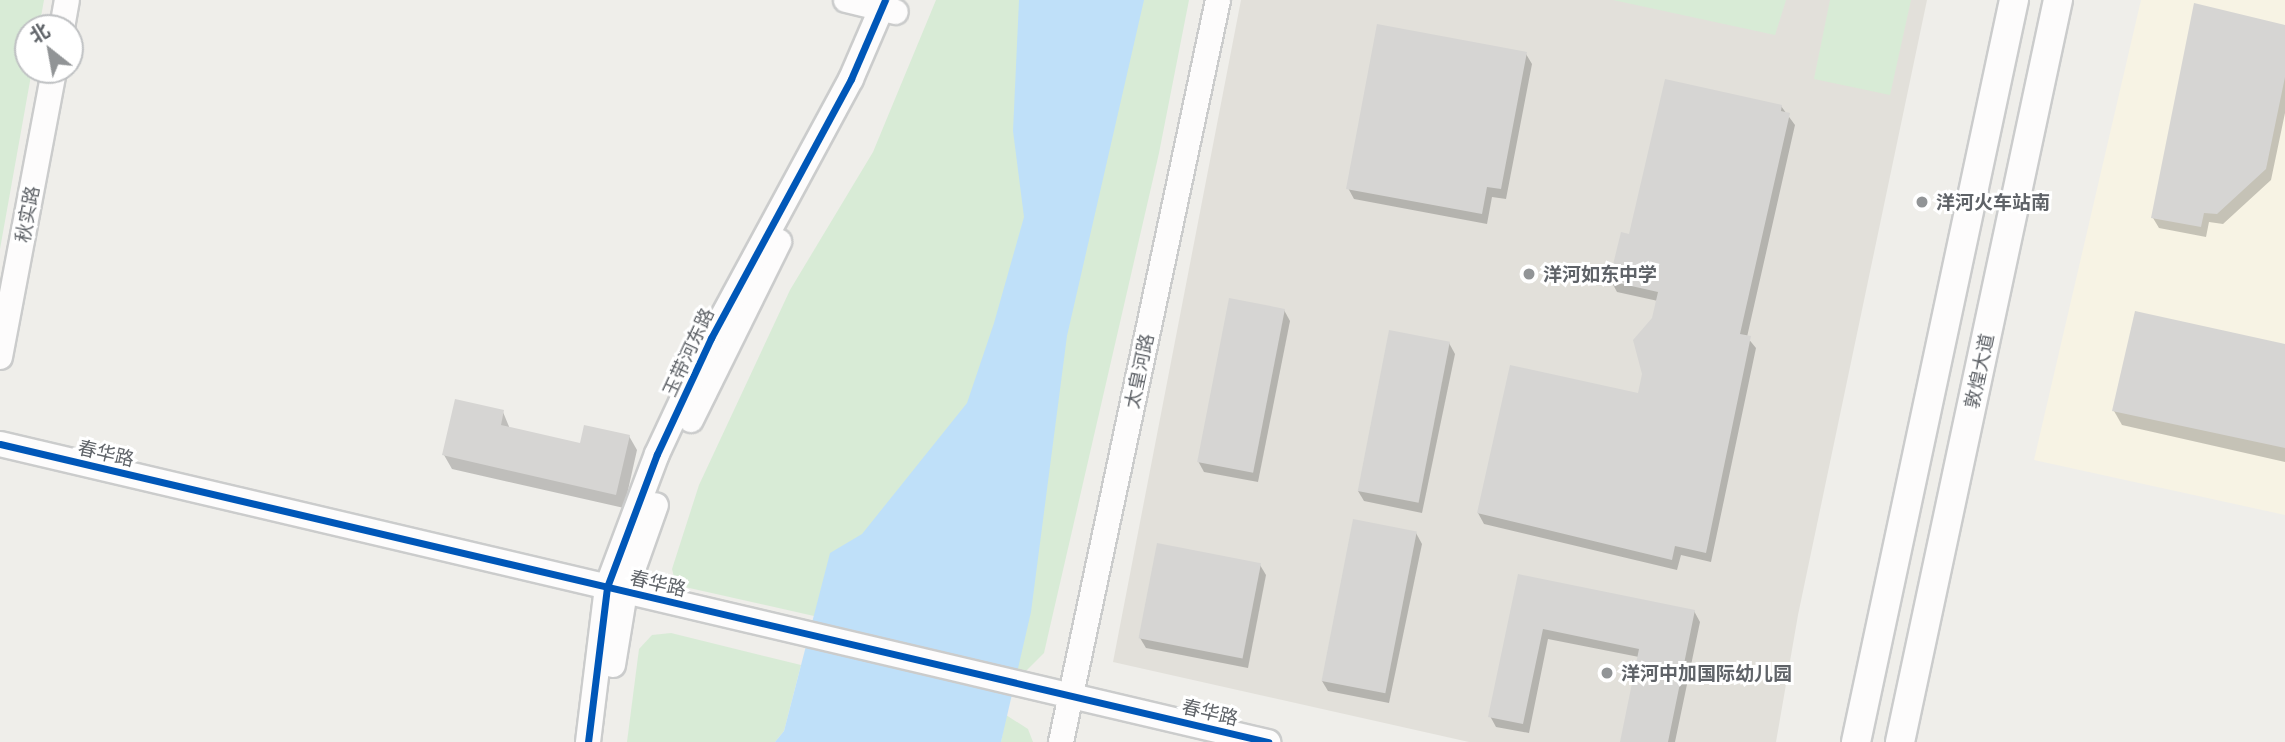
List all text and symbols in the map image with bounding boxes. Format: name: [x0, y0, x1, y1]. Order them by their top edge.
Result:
north arrow: [14, 14, 84, 84]
text: 北: [25, 18, 53, 47]
street label: 秋实路: [10, 184, 44, 244]
place label: 洋河火车站南: [1936, 191, 2050, 213]
marker: 洋河火车站南: [1914, 194, 1930, 210]
place label: 洋河如东中学: [1543, 263, 1657, 285]
marker: 洋河如东中学: [1521, 266, 1537, 282]
street label: 玉带河东路: [658, 304, 718, 400]
street label: 太皇河路: [1120, 331, 1158, 411]
street label: 敦煌大道: [1960, 331, 1998, 411]
street label: 春华路: [76, 435, 136, 471]
street label: 春华路: [628, 565, 688, 601]
place label: 洋河中加国际幼儿园: [1621, 662, 1792, 684]
marker: 洋河中加国际幼儿园: [1599, 665, 1615, 681]
street label: 春华路: [1180, 694, 1240, 730]

